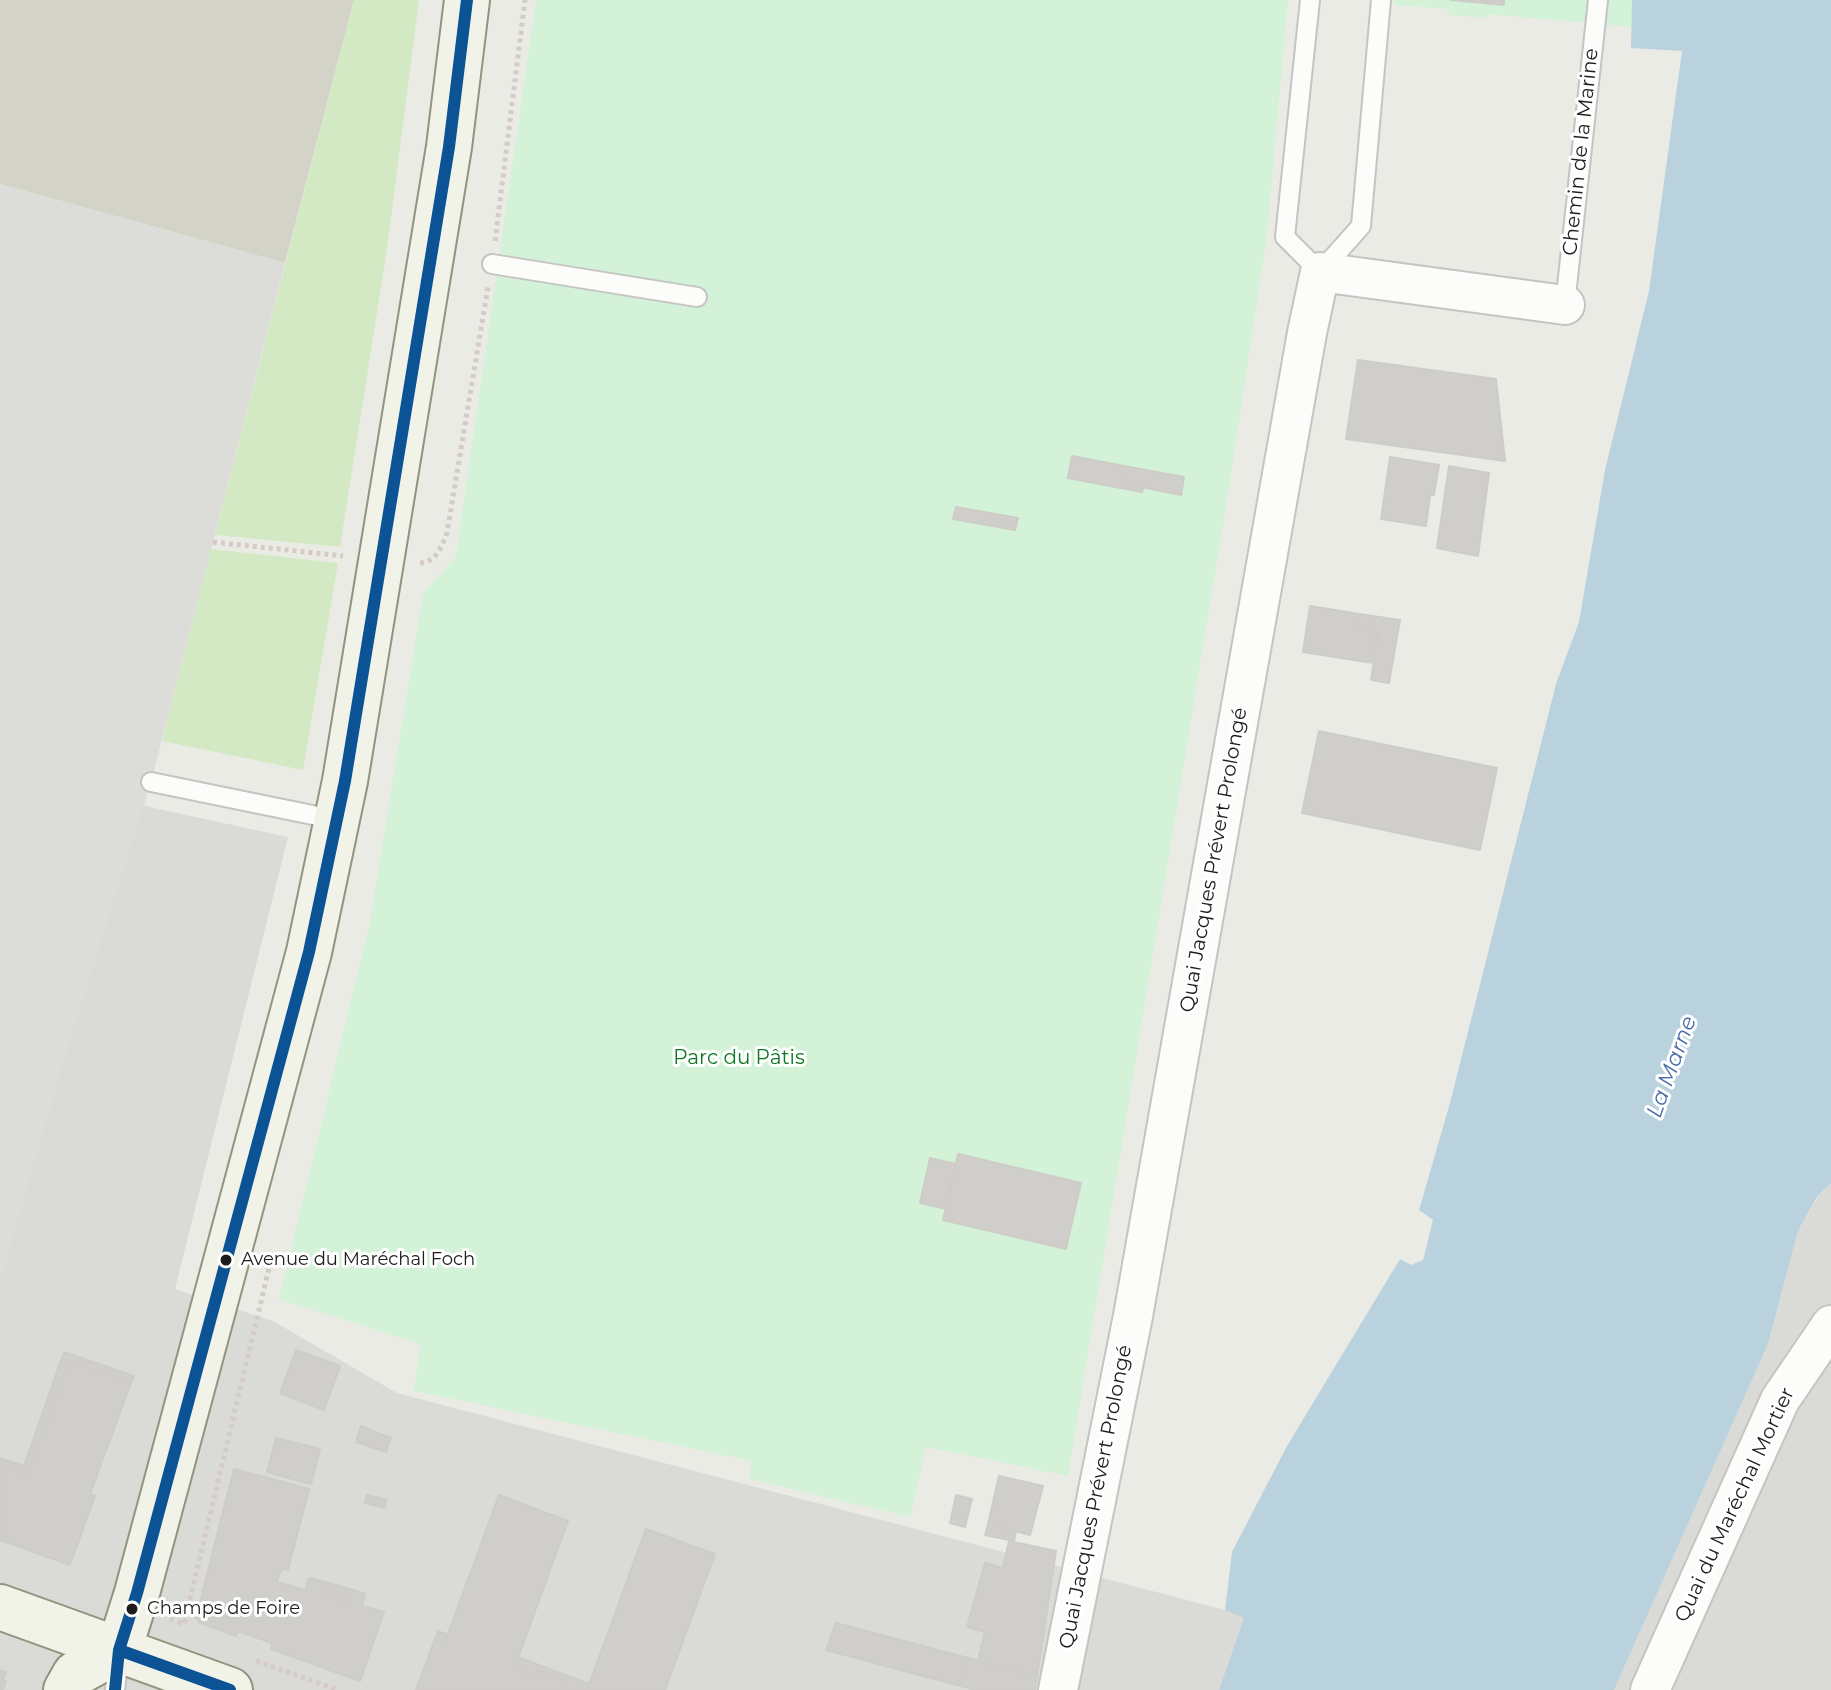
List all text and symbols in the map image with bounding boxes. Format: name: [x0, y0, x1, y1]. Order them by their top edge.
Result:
street label: Chemin de la Marine: [1558, 47, 1604, 257]
street label: Quai Jacques Prévert Prolongé: [1175, 706, 1253, 1014]
water label: La Marne: [1641, 1013, 1703, 1121]
park label: Parc du Pâtis: [673, 1046, 805, 1070]
place label: Avenue du Maréchal Foch: [241, 1249, 475, 1271]
marker: Avenue du Maréchal Foch: [218, 1252, 234, 1268]
street label: Quai Jacques Prévert Prolongé: [1055, 1343, 1137, 1651]
street label: Quai du Maréchal Mortier: [1670, 1384, 1800, 1626]
place label: Champs de Foire: [147, 1598, 300, 1620]
marker: Champs de Foire: [124, 1601, 140, 1617]

